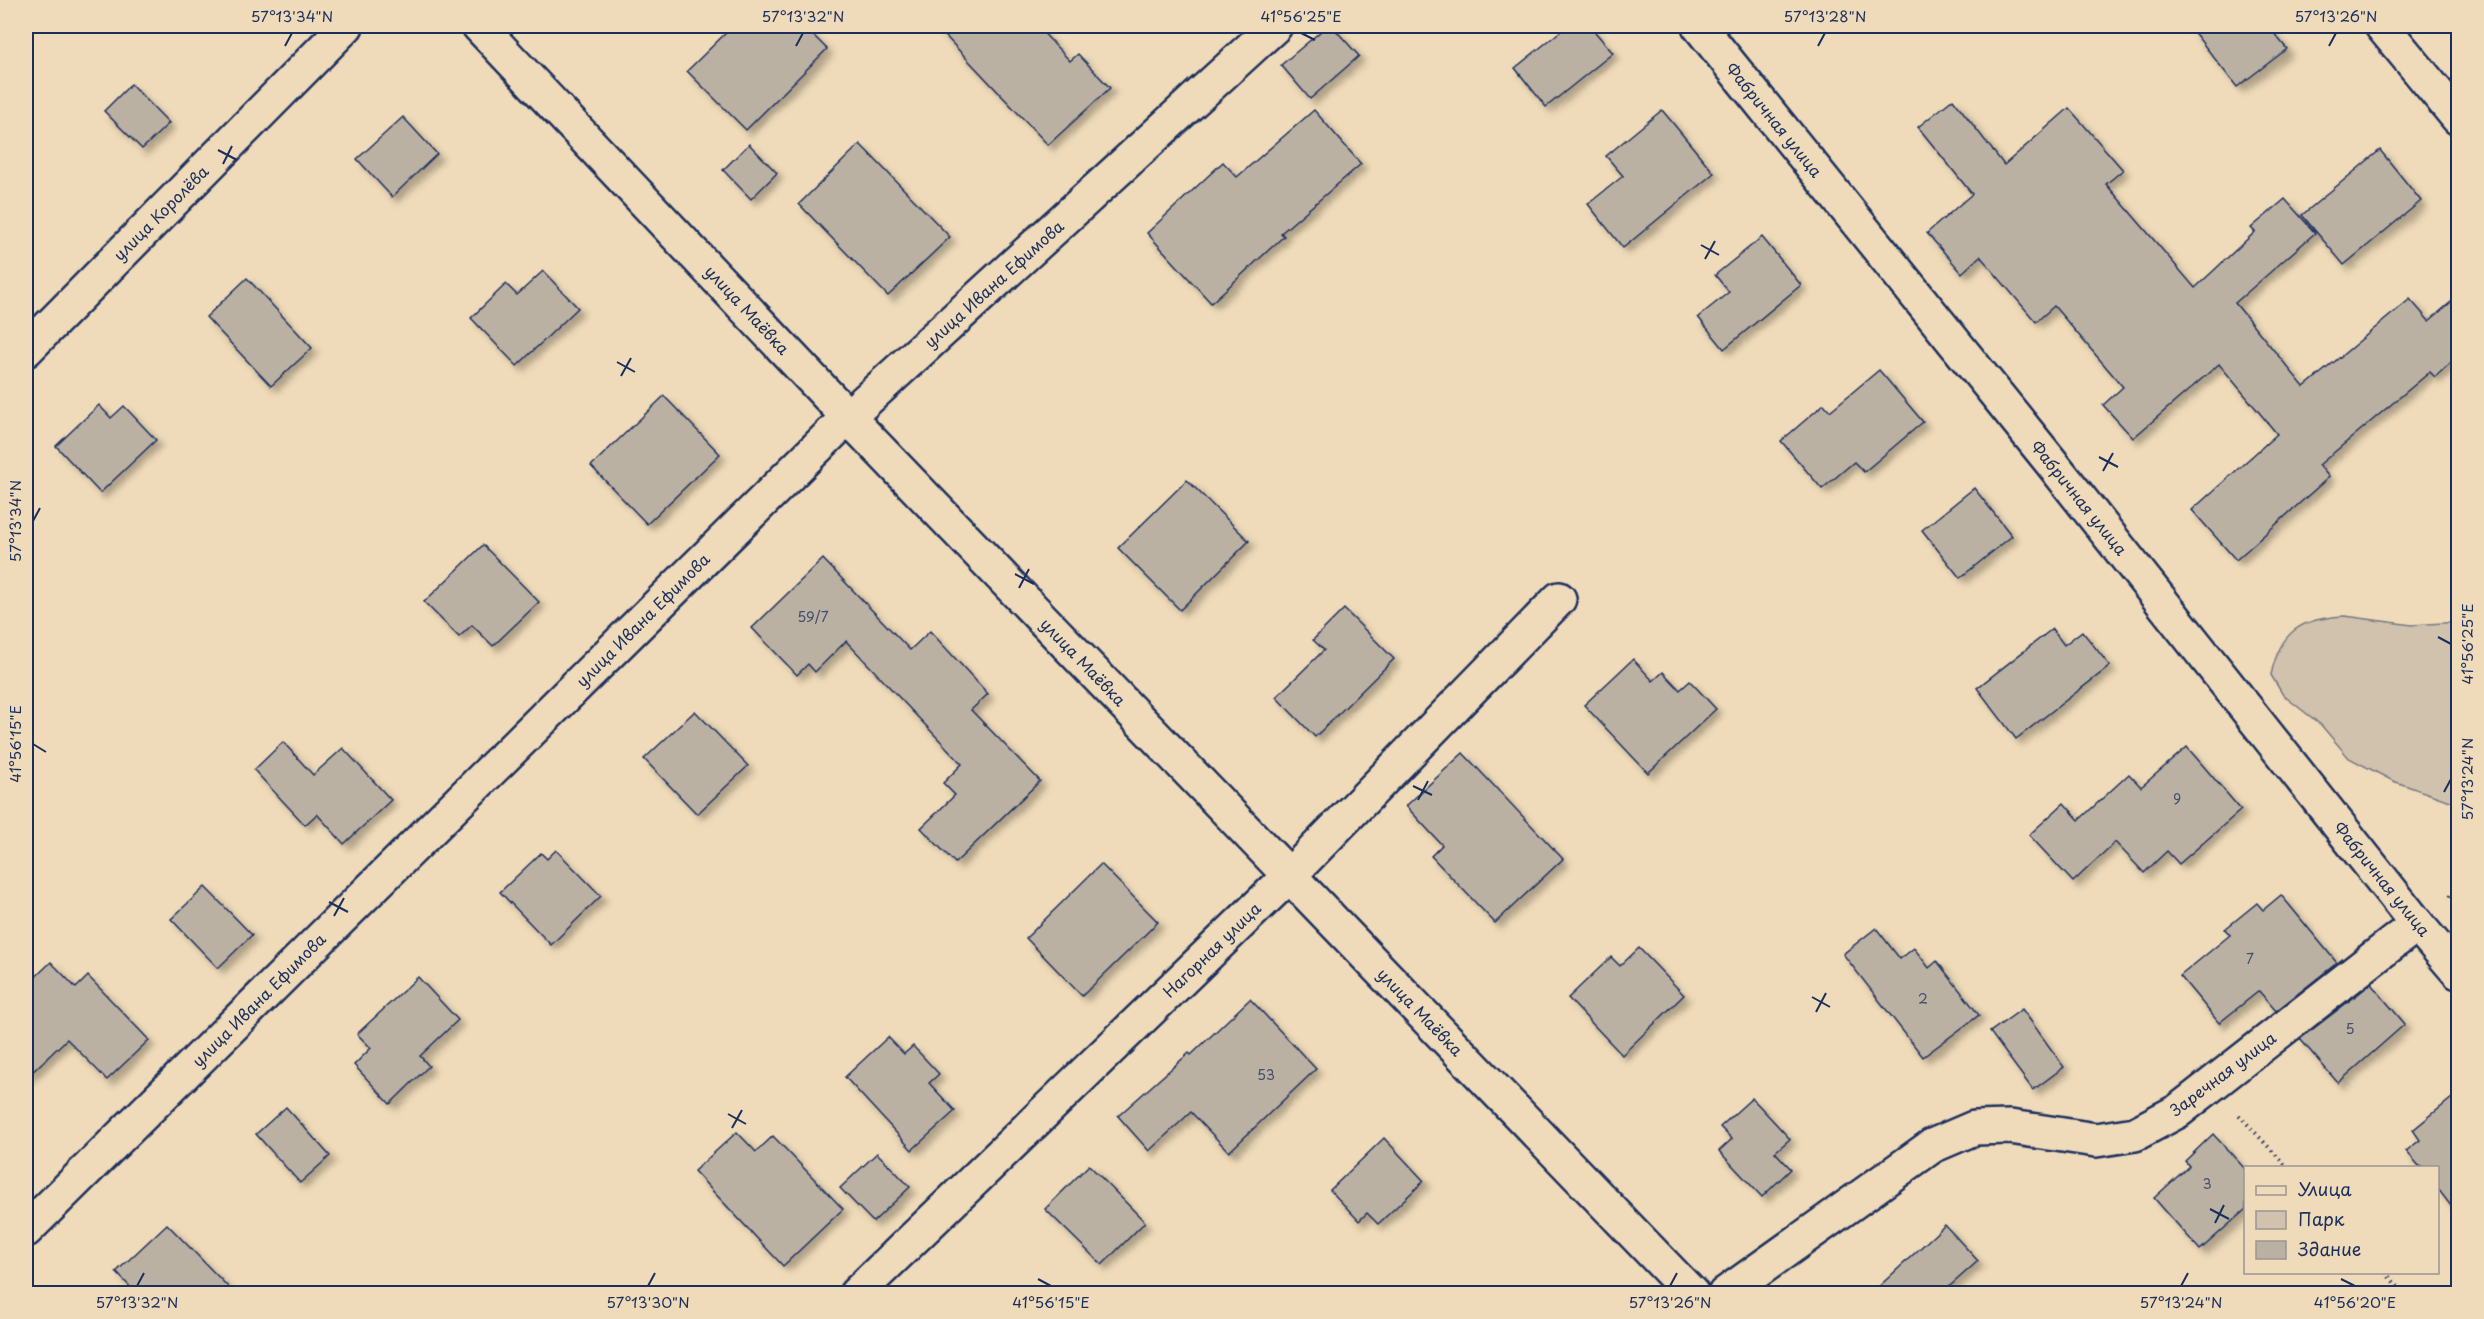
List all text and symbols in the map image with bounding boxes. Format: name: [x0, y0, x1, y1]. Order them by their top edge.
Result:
text: 57°13'34"N: [251, 4, 333, 27]
text: 57°13'32"N: [762, 4, 844, 27]
text: 41°56'25"E: [1260, 4, 1342, 27]
text: 57°13'28"N: [1784, 4, 1866, 27]
text: 57°13'26"N: [2294, 4, 2378, 27]
street label: Фабричная улица: [1721, 57, 1829, 182]
street label: улица Королёва: [107, 159, 213, 265]
street label: улица Ивана Ефимова: [918, 214, 1069, 353]
street label: улица Маёвка: [700, 259, 796, 359]
street label: Фабричная улица: [2026, 435, 2134, 560]
text: 57°13'34"N: [3, 480, 26, 562]
street label: улица Ивана Ефимова: [570, 547, 715, 692]
text: 41°56'25"E: [2455, 603, 2478, 685]
house number: 59/7: [797, 606, 829, 627]
street label: улица Маёвка: [1035, 612, 1132, 711]
text: 41°56'15"E: [3, 705, 26, 783]
text: 57°13'24"N: [2455, 738, 2478, 820]
house number: 9: [2173, 788, 2181, 809]
street label: Фабричная улица: [2329, 816, 2437, 941]
street label: Нагорная улица: [1157, 896, 1266, 1002]
street label: улица Ивана Ефимова: [186, 927, 331, 1072]
house number: 7: [2246, 948, 2254, 969]
street label: улица Маёвка: [1372, 962, 1469, 1061]
house number: 2: [1918, 988, 1928, 1009]
house number: 5: [2345, 1018, 2355, 1039]
street label: Заречная улица: [2164, 1025, 2281, 1121]
house number: 53: [1257, 1064, 1275, 1085]
legend: [2244, 1166, 2439, 1274]
house number: 3: [2202, 1173, 2212, 1194]
text: Улица: [2298, 1175, 2352, 1202]
text: Парк: [2298, 1205, 2345, 1232]
text: Здание: [2298, 1235, 2361, 1262]
text: 57°13'32"N: [96, 1290, 178, 1313]
text: 57°13'30"N: [606, 1290, 690, 1313]
text: 41°56'15"E: [1012, 1290, 1090, 1313]
text: 57°13'26"N: [1628, 1290, 1712, 1313]
text: 57°13'24"N: [2140, 1290, 2222, 1313]
text: 41°56'20"E: [2314, 1290, 2396, 1313]

